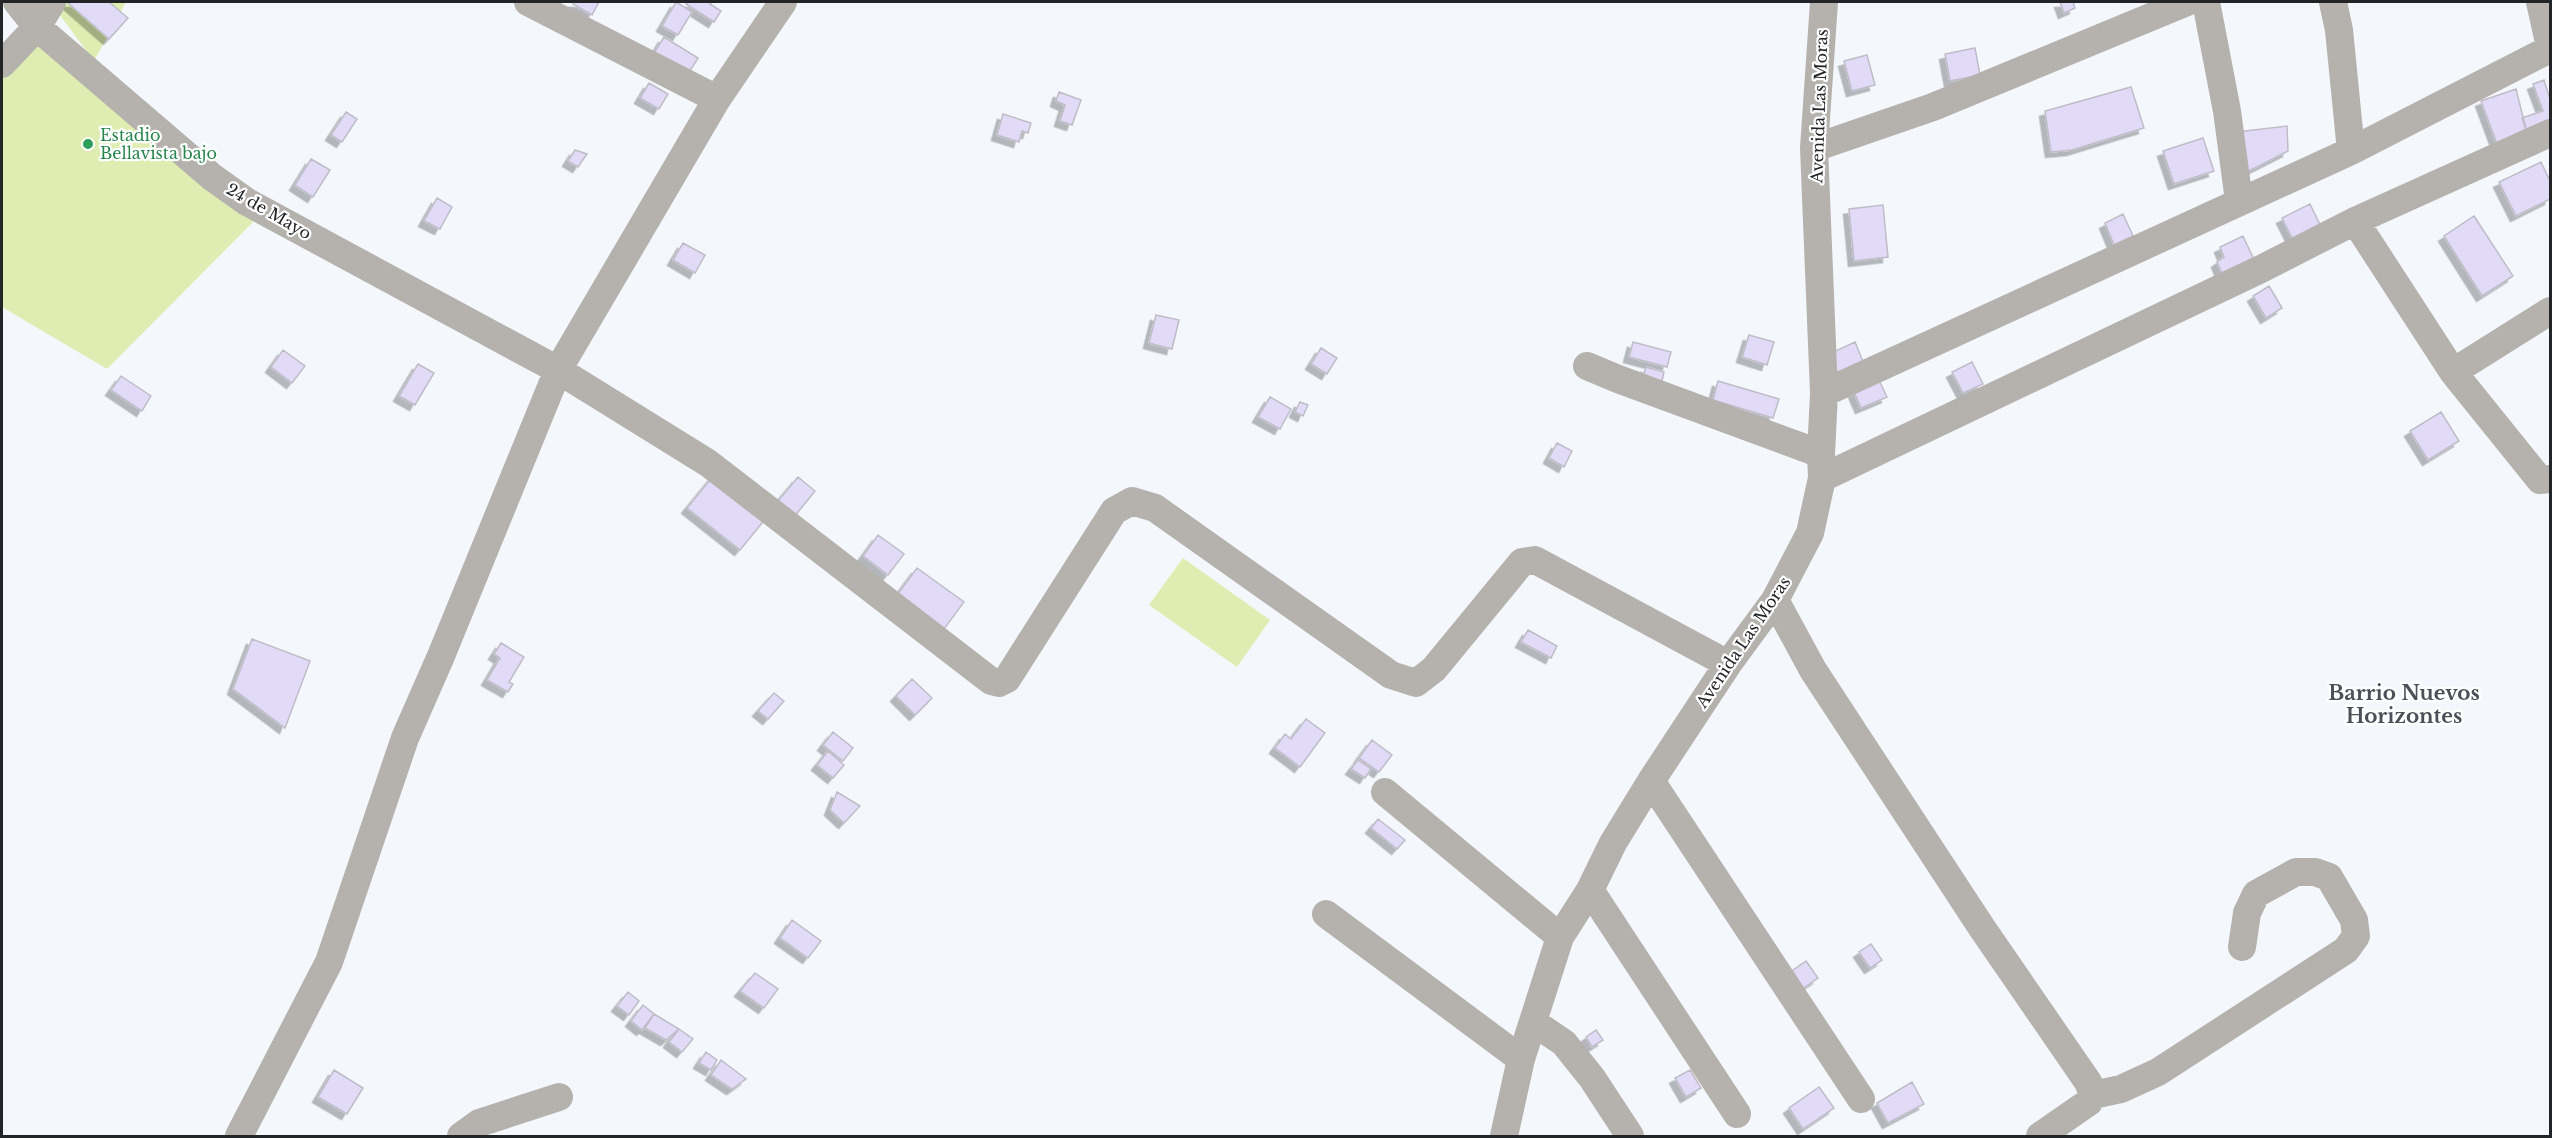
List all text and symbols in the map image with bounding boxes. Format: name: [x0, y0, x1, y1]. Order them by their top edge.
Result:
street label: Avenida Las Moras: [1806, 29, 1832, 184]
place label: Estadio Bellavista bajo: [100, 125, 217, 163]
marker: Estadio Bellavista bajo: [81, 137, 95, 151]
street label: 24 de Mayo: [223, 179, 315, 243]
street label: Avenida Las Moras: [1691, 573, 1794, 712]
district label: Barrio Nuevos Horizontes: [2328, 681, 2480, 728]

